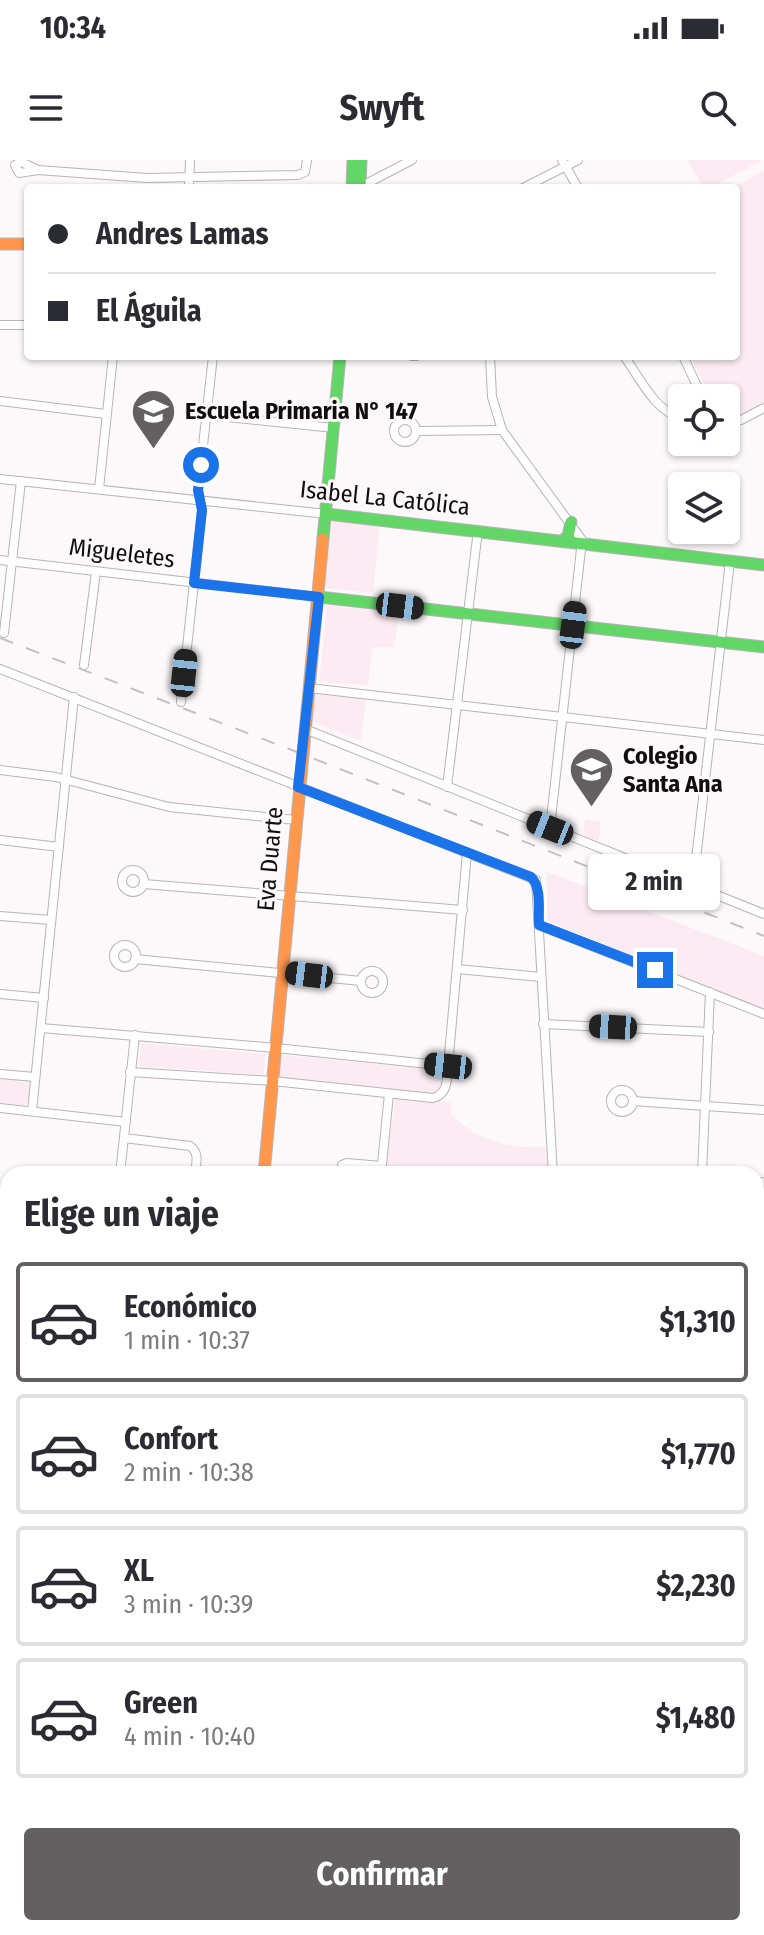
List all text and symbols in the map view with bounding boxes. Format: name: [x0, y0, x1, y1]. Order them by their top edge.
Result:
text: 10:34: [40, 10, 106, 46]
icon: menu: [24, 86, 68, 130]
text: Swyft: [339, 86, 425, 130]
icon: search: [696, 86, 740, 130]
text: Andres Lamas: [96, 216, 269, 252]
text: El Águila: [96, 293, 202, 329]
map controls: [668, 384, 740, 544]
button: locate: [668, 384, 740, 456]
school or university icon: Escuela Primaria N° 147: [130, 387, 178, 450]
place label: Escuela Primaria N° 147: [185, 397, 418, 425]
route start: [183, 447, 219, 483]
button: layers: [668, 472, 740, 544]
street label: Isabel La Católica: [299, 475, 471, 521]
street label: Migueletes: [68, 533, 176, 573]
car: [375, 591, 425, 621]
car: [558, 600, 588, 650]
car: [170, 648, 198, 698]
place label: Colegio Santa Ana: [623, 742, 723, 798]
school or university icon: Colegio Santa Ana: [568, 746, 616, 809]
street label: Eva Duarte: [251, 806, 289, 912]
car: [523, 808, 577, 848]
callout: 2 min: [589, 854, 721, 910]
text: 2 min: [625, 866, 683, 897]
route end: [637, 952, 673, 988]
car: [284, 960, 334, 990]
car: [588, 1014, 638, 1040]
car: [423, 1052, 473, 1080]
text: Elige un viaje: [24, 1192, 219, 1236]
icon: car: [28, 1286, 100, 1358]
text: Económico: [124, 1289, 257, 1325]
text: $1,310: [660, 1304, 736, 1340]
text: 1 min · 10:37: [124, 1325, 250, 1356]
icon: car: [28, 1418, 100, 1490]
text: Confort: [124, 1421, 218, 1457]
text: $1,770: [661, 1436, 736, 1472]
text: 2 min · 10:38: [124, 1457, 254, 1488]
icon: car: [28, 1550, 100, 1622]
text: XL: [124, 1553, 154, 1589]
text: $2,230: [656, 1568, 736, 1604]
text: 3 min · 10:39: [124, 1589, 253, 1620]
icon: car: [28, 1682, 100, 1754]
text: Green: [124, 1685, 198, 1721]
text: $1,480: [656, 1700, 736, 1736]
text: 4 min · 10:40: [124, 1721, 256, 1752]
button: Confirmar: [24, 1828, 740, 1920]

